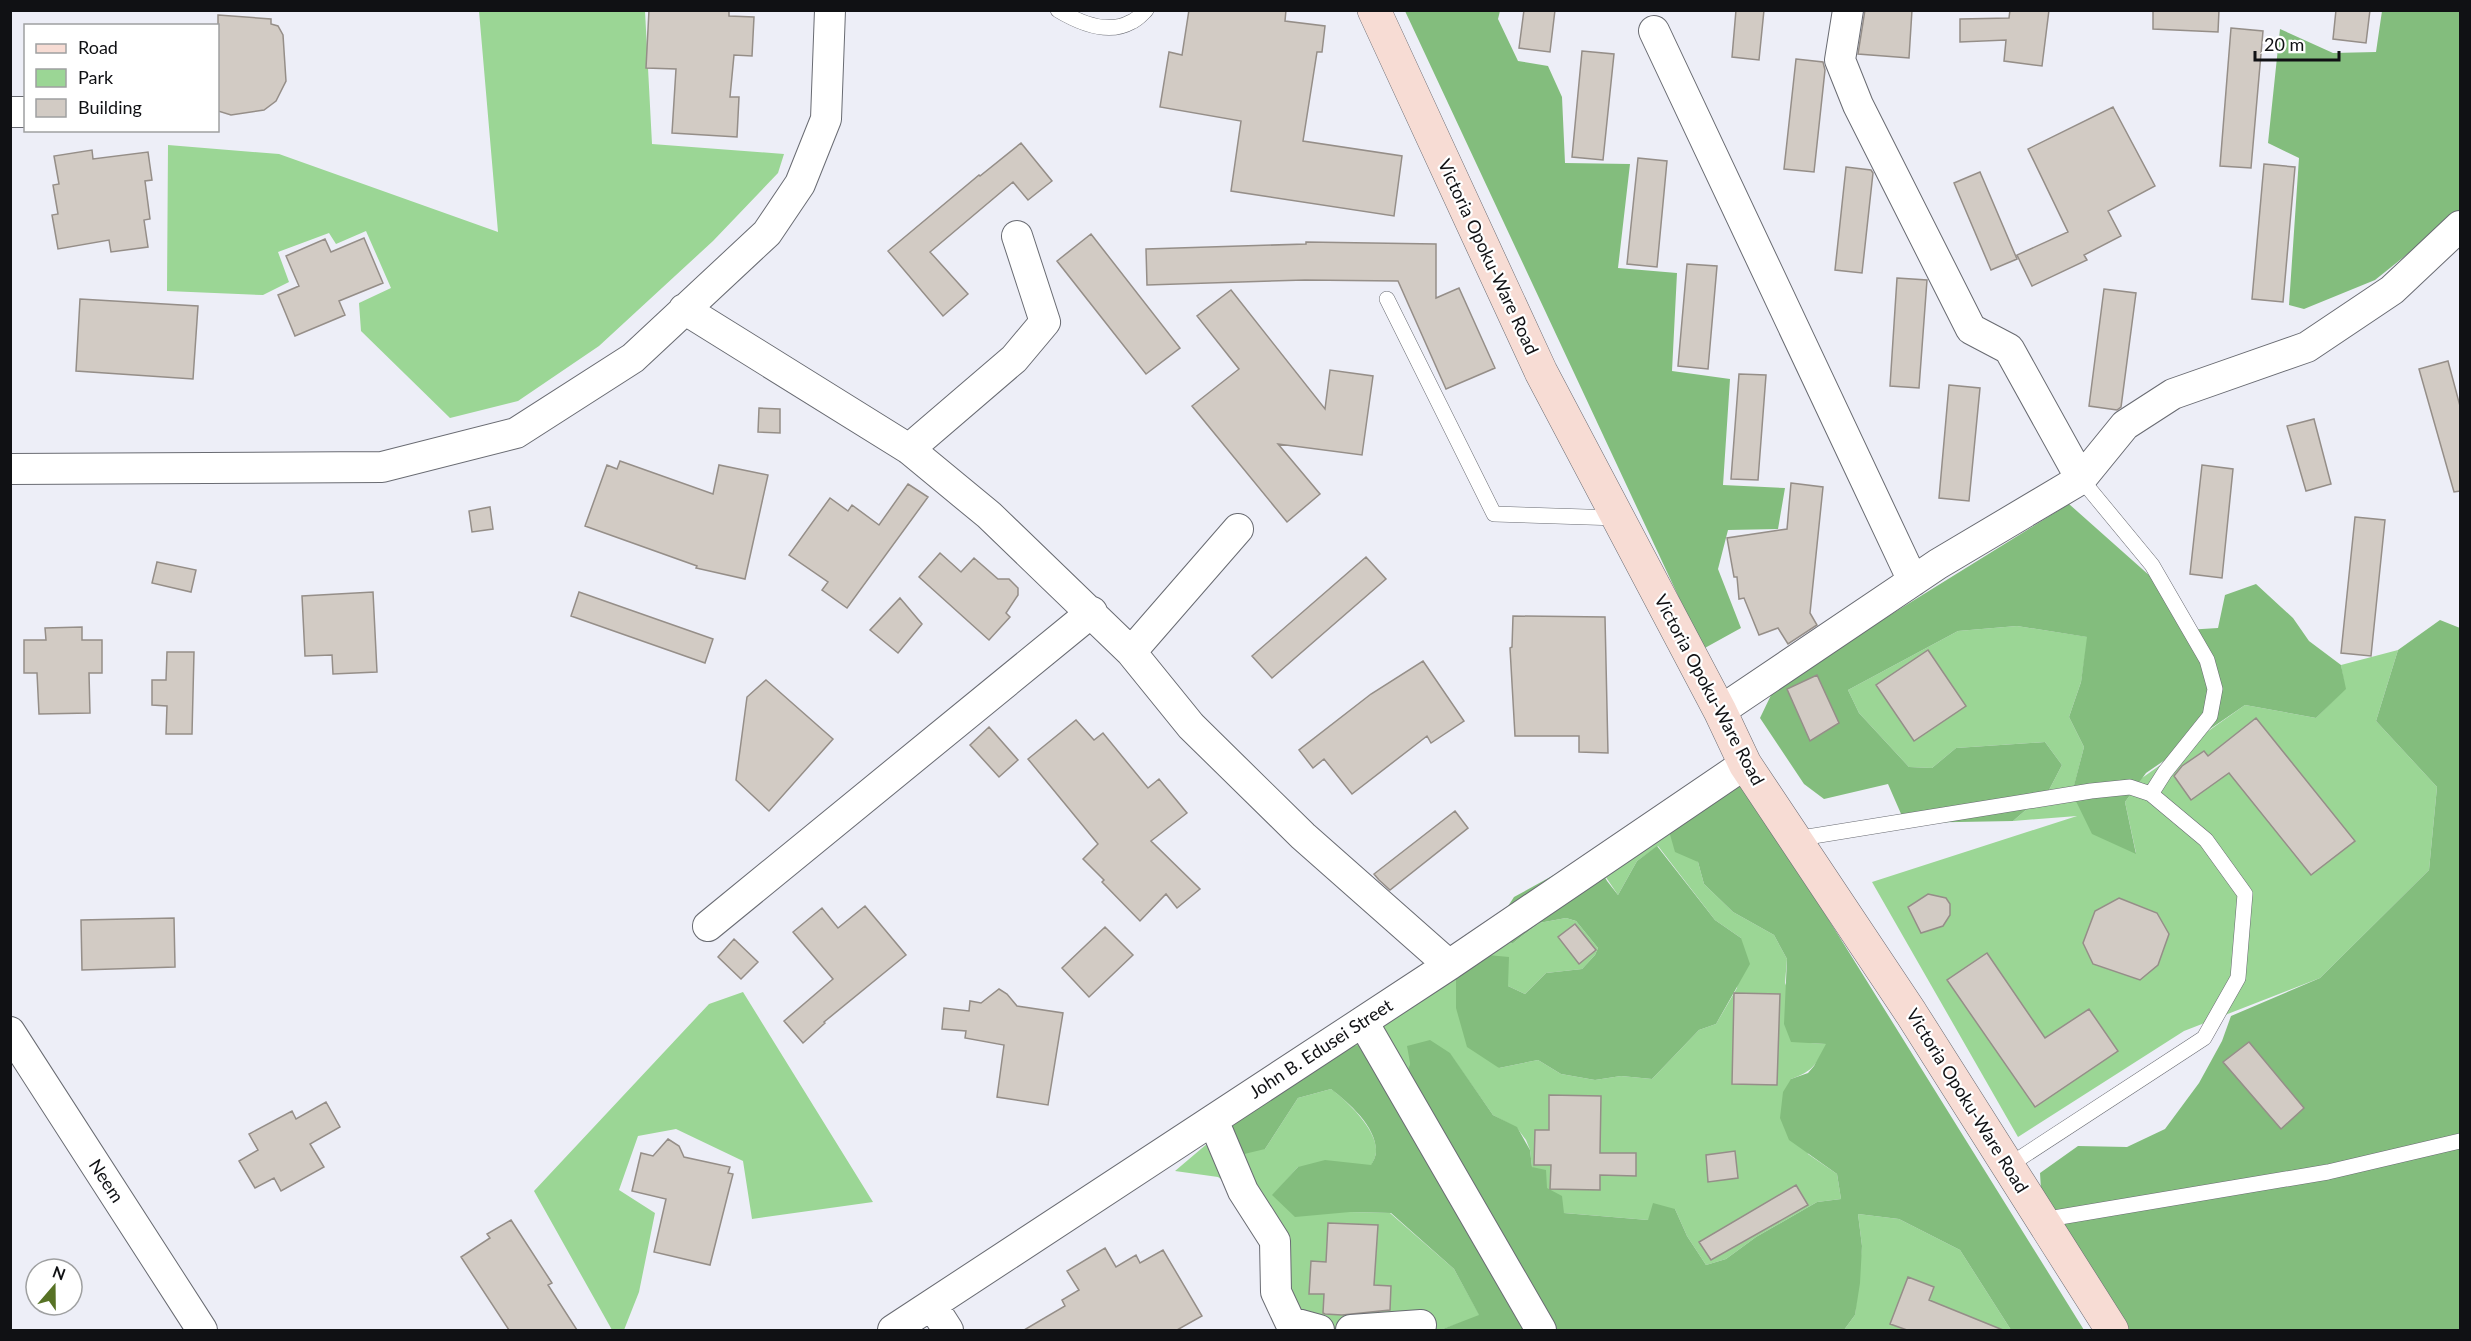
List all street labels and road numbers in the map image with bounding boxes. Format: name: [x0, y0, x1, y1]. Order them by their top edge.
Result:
street label: Victoria Opoku-Ware Road: [1434, 155, 1544, 358]
street label: Victoria Opoku-Ware Road: [1650, 590, 1770, 789]
street label: John B. Edusei Street: [1245, 993, 1397, 1103]
street label: Victoria Opoku-Ware Road: [1902, 1004, 2034, 1197]
street label: Neem: [85, 1155, 129, 1206]

